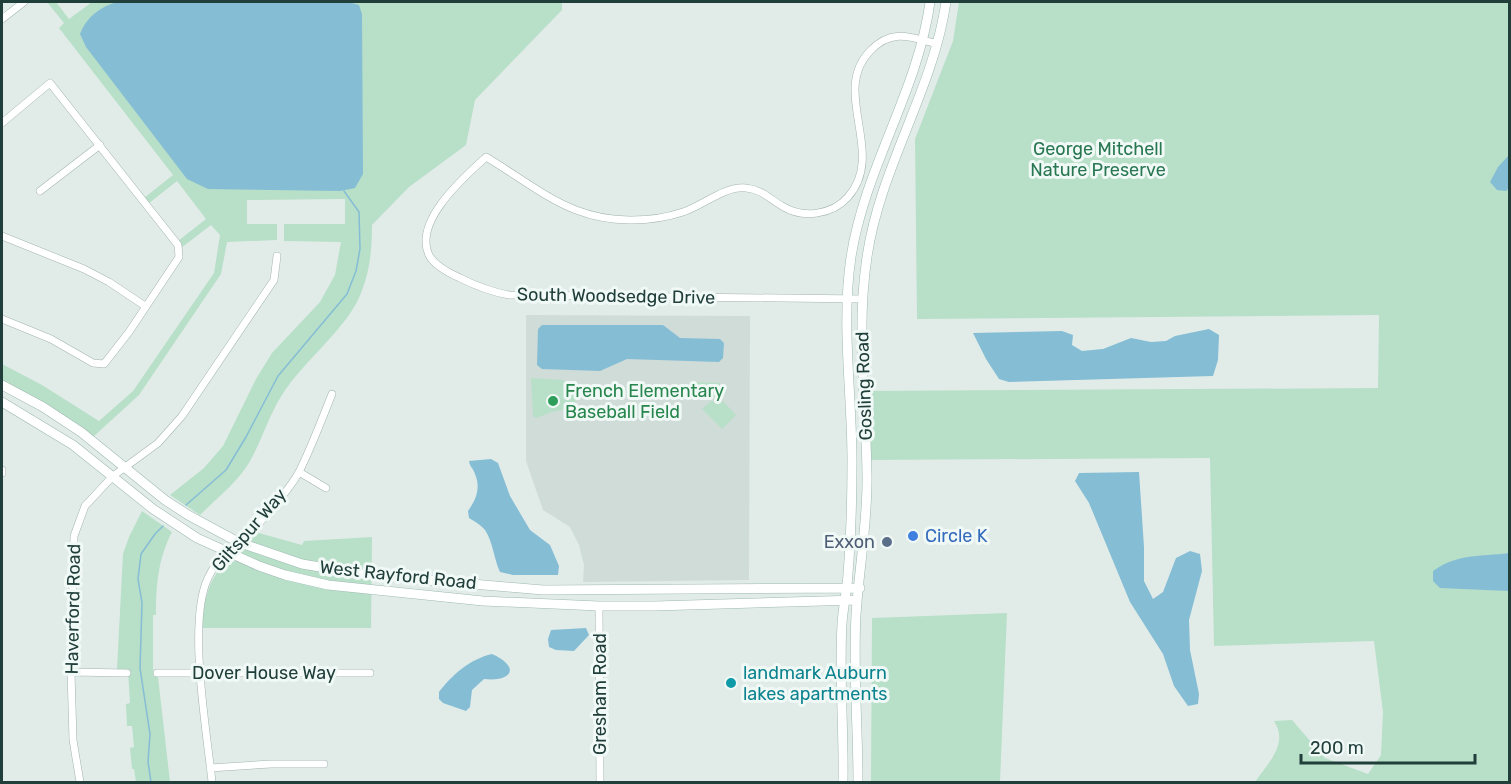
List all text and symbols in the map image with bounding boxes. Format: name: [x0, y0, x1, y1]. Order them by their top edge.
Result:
park label: George Mitchell Nature Preserve: [1030, 138, 1166, 181]
street label: South Woodsedge Drive: [517, 283, 715, 309]
street label: Gosling Road: [851, 331, 877, 441]
place label: French Elementary Baseball Field: [565, 380, 724, 423]
marker: French Elementary Baseball Field: [546, 394, 560, 408]
street label: Giltspur Way: [207, 484, 291, 576]
place label: Circle K: [925, 525, 988, 547]
marker: Circle K: [906, 529, 920, 543]
place label: Exxon: [824, 531, 875, 553]
marker: Exxon: [880, 535, 894, 549]
street label: Haverford Road: [61, 543, 85, 675]
street label: West Rayford Road: [318, 556, 478, 594]
street label: Gresham Road: [589, 633, 611, 755]
street label: Dover House Way: [192, 662, 336, 684]
place label: landmark Auburn lakes apartments: [743, 662, 887, 705]
marker: landmark Auburn lakes apartments: [724, 676, 738, 690]
scale bar: [1301, 727, 1475, 765]
text: 200 m: [1310, 737, 1364, 759]

